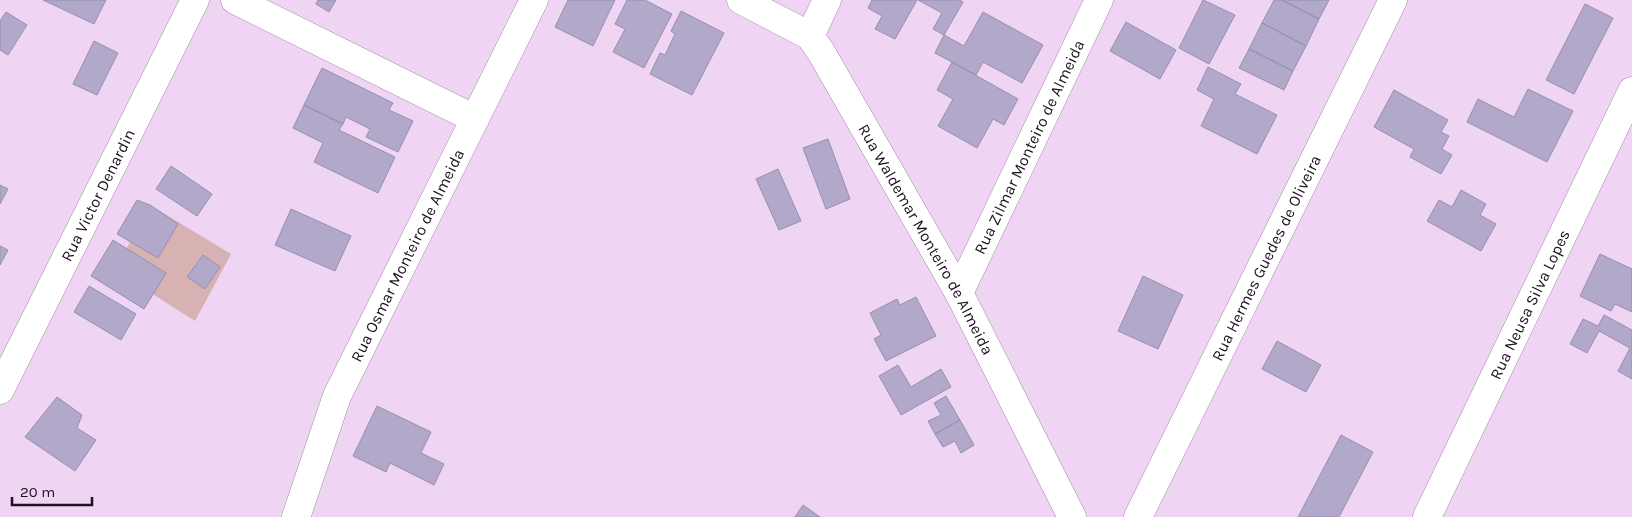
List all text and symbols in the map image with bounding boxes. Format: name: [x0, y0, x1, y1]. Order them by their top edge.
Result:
street label: Rua Zilmar Monteiro de Almeida: [970, 37, 1089, 257]
street label: Rua Waldemar Monteiro de Almeida: [854, 121, 997, 358]
street label: Rua Victor Denardin: [57, 126, 139, 265]
street label: Rua Osmar Monteiro de Almeida: [347, 146, 468, 365]
street label: Rua Hermes Guedes de Oliveira: [1208, 152, 1325, 364]
street label: Rua Neusa Silva Lopes: [1486, 227, 1574, 383]
scale bar: [12, 474, 92, 506]
text: 20 m: [20, 483, 55, 501]

